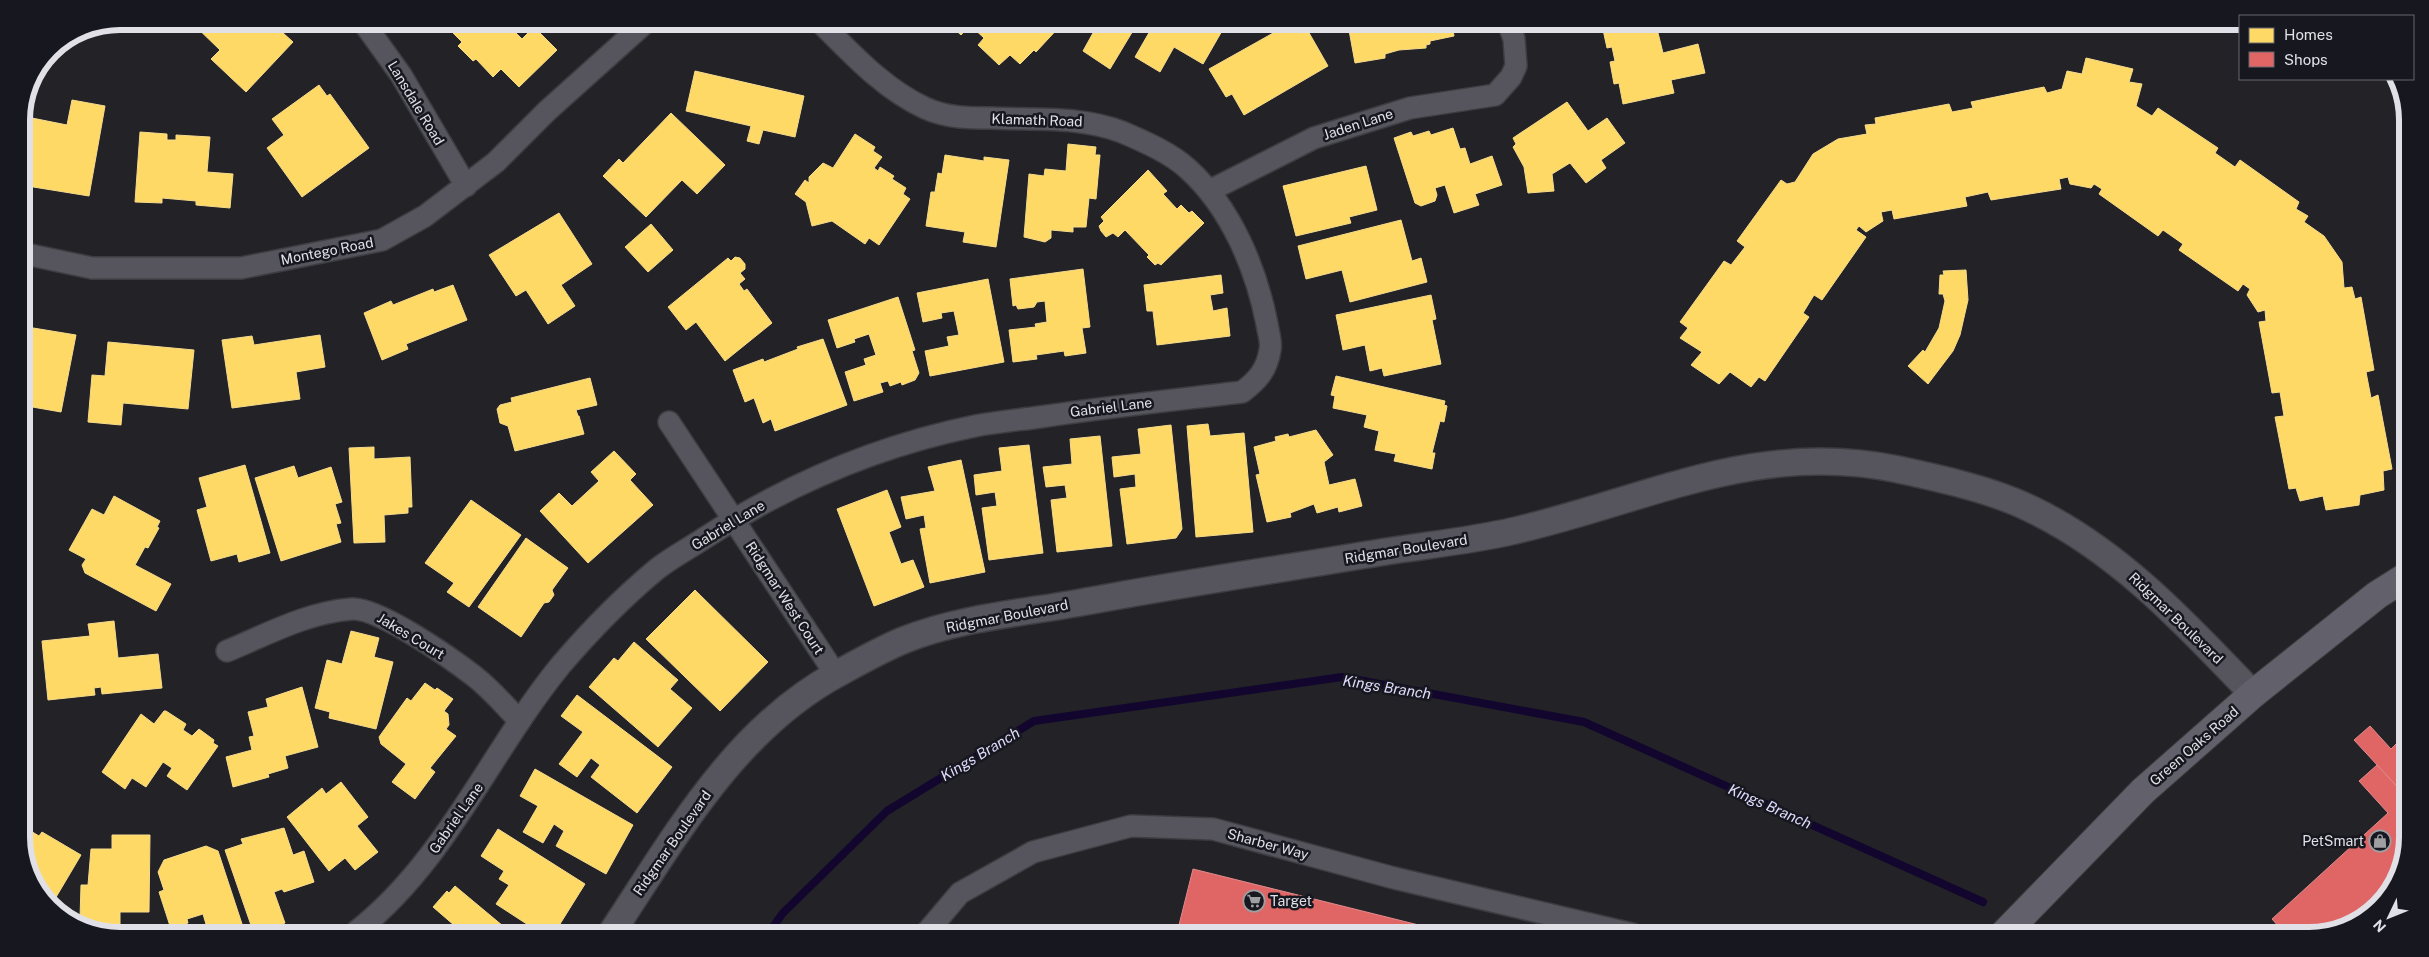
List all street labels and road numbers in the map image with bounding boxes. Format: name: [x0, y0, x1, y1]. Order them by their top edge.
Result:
street label: Lansdale Road: [385, 58, 447, 148]
street label: Jaden Lane: [1321, 105, 1395, 143]
street label: Klamath Road: [991, 110, 1083, 130]
street label: Montego Road: [279, 234, 375, 268]
street label: Gabriel Lane: [1069, 394, 1153, 420]
street label: Gabriel Lane: [689, 497, 768, 553]
street label: Ridgmar Boulevard: [1343, 531, 1469, 567]
street label: Ridgmar West Court: [743, 539, 827, 657]
street label: Ridgmar Boulevard: [2126, 569, 2226, 667]
street label: Ridgmar Boulevard: [945, 596, 1069, 636]
street label: Jakes Court: [375, 610, 447, 662]
street label: Green Oaks Road: [2146, 703, 2242, 789]
street label: Gabriel Lane: [426, 780, 486, 856]
street label: Ridgmar Boulevard: [630, 788, 714, 898]
street label: Sharber Way: [1226, 826, 1311, 863]

